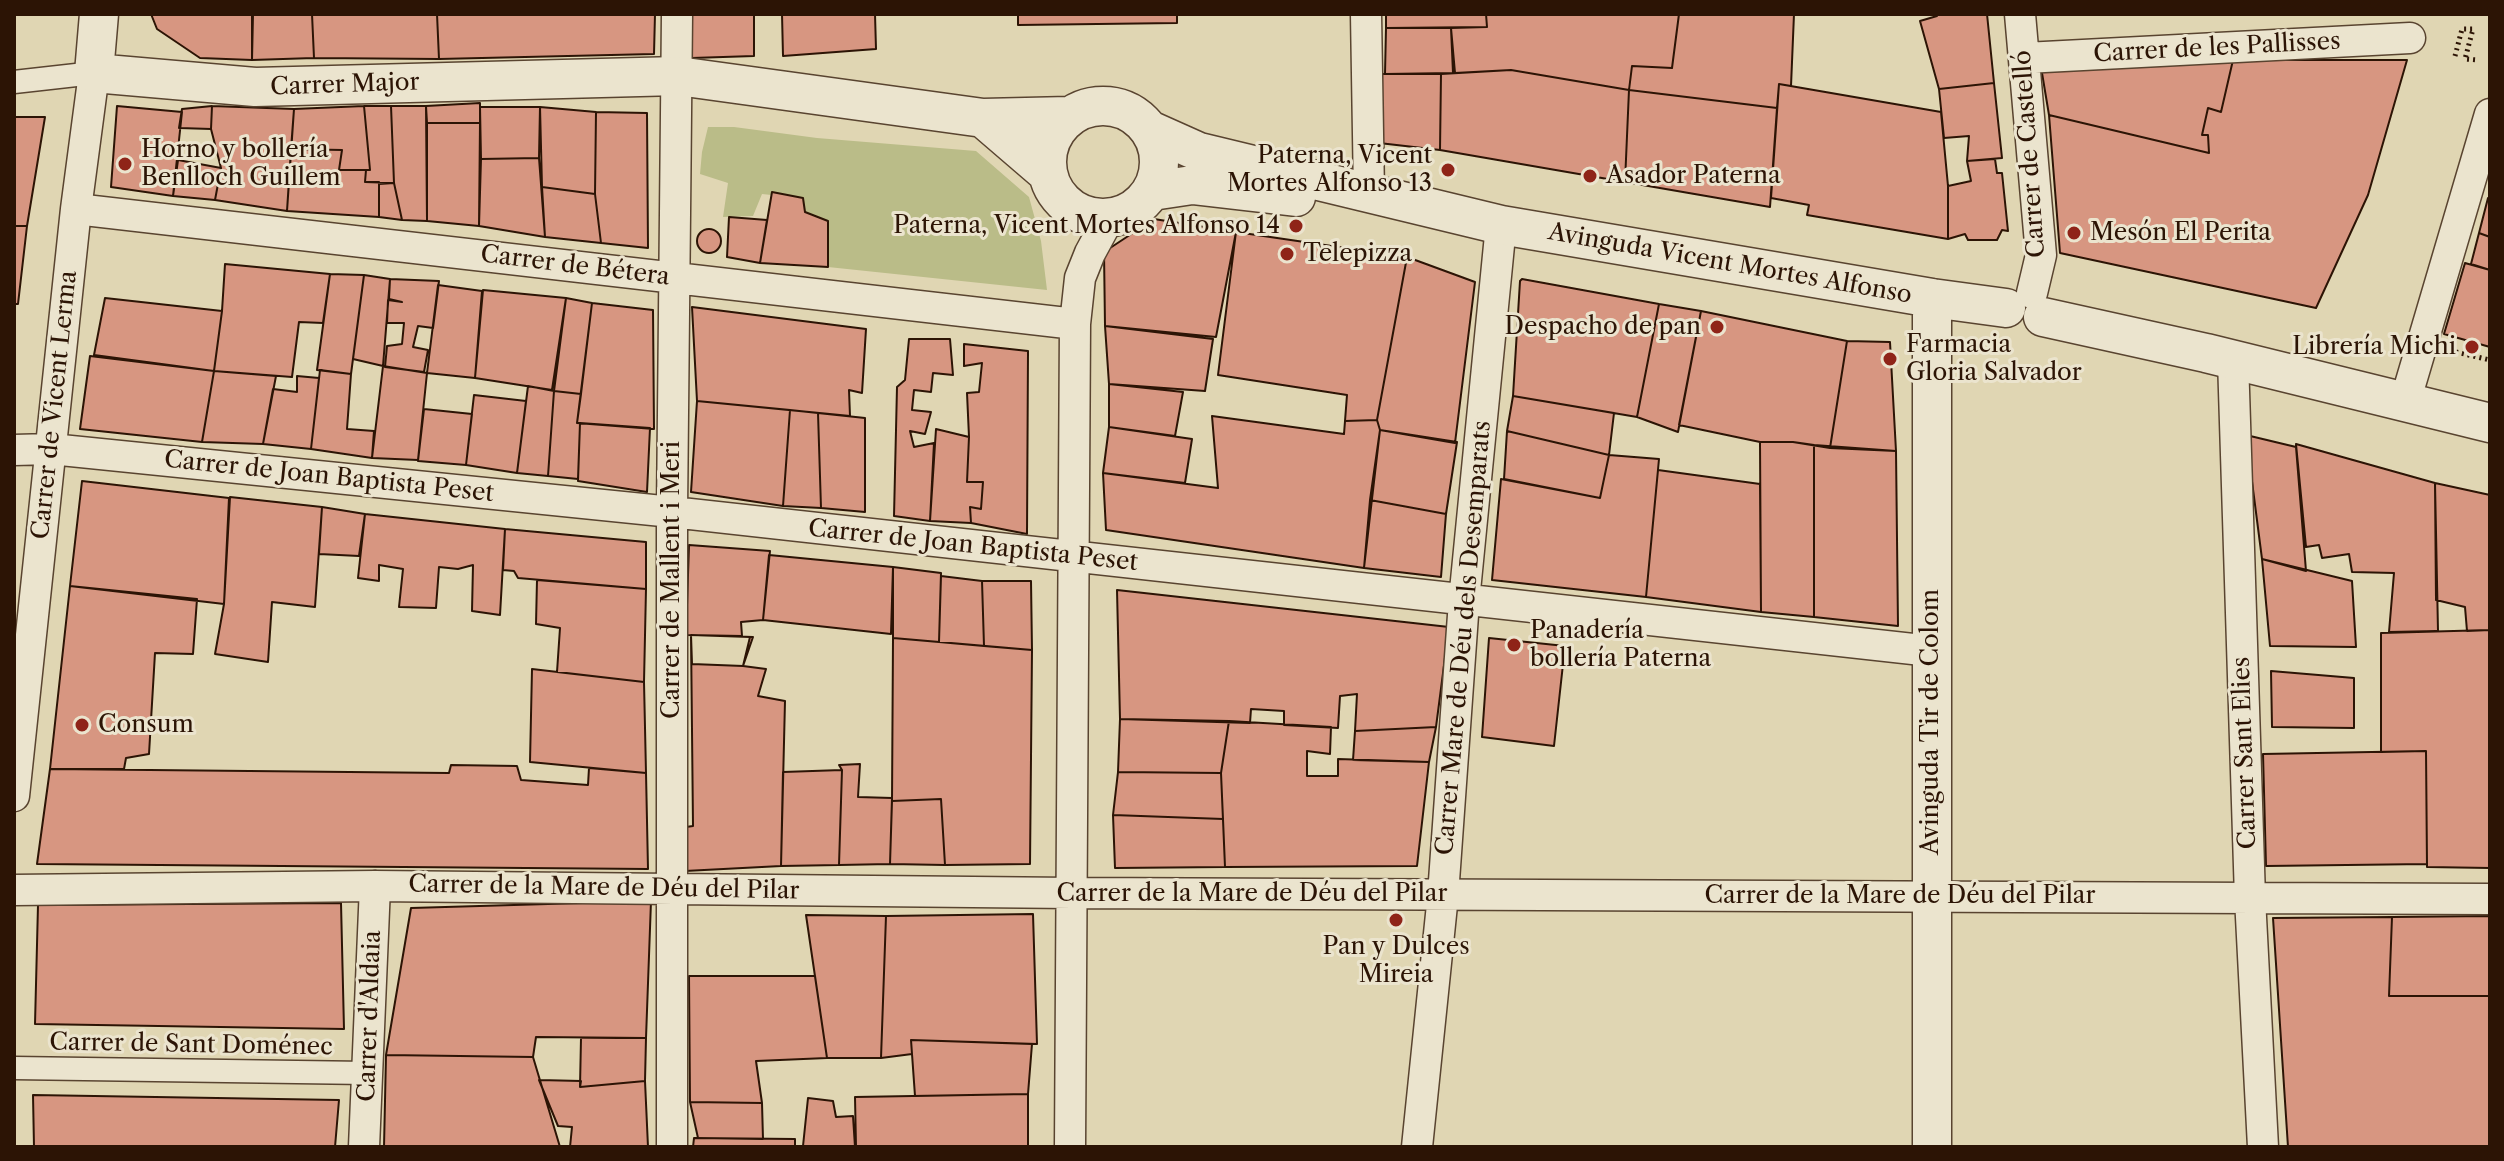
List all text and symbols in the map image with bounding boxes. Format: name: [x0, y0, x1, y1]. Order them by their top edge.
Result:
street label: Carrer de les Pallisses: [2093, 27, 2341, 69]
street label: Carrer de Castelló: [2008, 49, 2052, 259]
street label: Carrer Major: [270, 68, 420, 102]
place label: Horno y bollería Benlloch Guillem: [141, 136, 341, 192]
place label: Paterna, Vicent Mortes Alfonso 13: [1227, 142, 1432, 198]
marker: Horno y bollería Benlloch Guillem: [116, 155, 134, 173]
marker: Paterna, Vicent Mortes Alfonso 13: [1439, 161, 1457, 179]
place label: Asador Paterna: [1606, 162, 1781, 190]
marker: Asador Paterna: [1581, 167, 1599, 185]
place label: Paterna, Vicent Mortes Alfonso 14: [893, 212, 1280, 240]
marker: Paterna, Vicent Mortes Alfonso 14: [1287, 217, 1305, 235]
street label: Avinguda Vicent Mortes Alfonso: [1546, 218, 1914, 310]
place label: Mesón El Perita: [2090, 219, 2271, 247]
marker: Mesón El Perita: [2065, 224, 2083, 242]
street label: Carrer de Bétera: [479, 240, 671, 292]
place label: Telepizza: [1303, 240, 1412, 268]
marker: Telepizza: [1278, 245, 1296, 263]
street label: Carrer de Vicent Lerma: [27, 269, 83, 541]
place label: Despacho de pan: [1505, 313, 1701, 341]
marker: Despacho de pan: [1708, 318, 1726, 336]
place label: Farmacia Gloria Salvador: [1906, 331, 2082, 387]
place label: Librería Michi: [2292, 333, 2456, 361]
marker: Librería Michi: [2463, 338, 2481, 356]
marker: Farmacia Gloria Salvador: [1881, 350, 1899, 368]
street label: Carrer Mare de Déu dels Desemparats: [1431, 420, 1497, 856]
street label: Carrer de Mallent i Meri: [658, 441, 686, 719]
street label: Carrer de Joan Baptista Peset: [163, 445, 495, 509]
street label: Carrer de Joan Baptista Peset: [807, 514, 1139, 578]
street label: Avinguda Tir de Colom: [1917, 589, 1945, 855]
place label: Panadería bollería Paterna: [1530, 617, 1711, 673]
marker: Panadería bollería Paterna: [1505, 636, 1523, 654]
street label: Carrer Sant Elies: [2227, 656, 2263, 850]
place label: Consum: [98, 711, 194, 739]
marker: Consum: [73, 716, 91, 734]
street label: Carrer de la Mare de Déu del Pilar: [408, 870, 800, 906]
street label: Carrer de la Mare de Déu del Pilar: [1056, 880, 1448, 908]
street label: Carrer de la Mare de Déu del Pilar: [1704, 882, 2096, 910]
marker: Pan y Dulces Mireia: [1387, 911, 1405, 929]
street label: Carrer d'Aldaia: [353, 930, 387, 1102]
place label: Pan y Dulces Mireia: [1322, 933, 1470, 989]
street label: Carrer de Sant Doménec: [49, 1028, 333, 1062]

